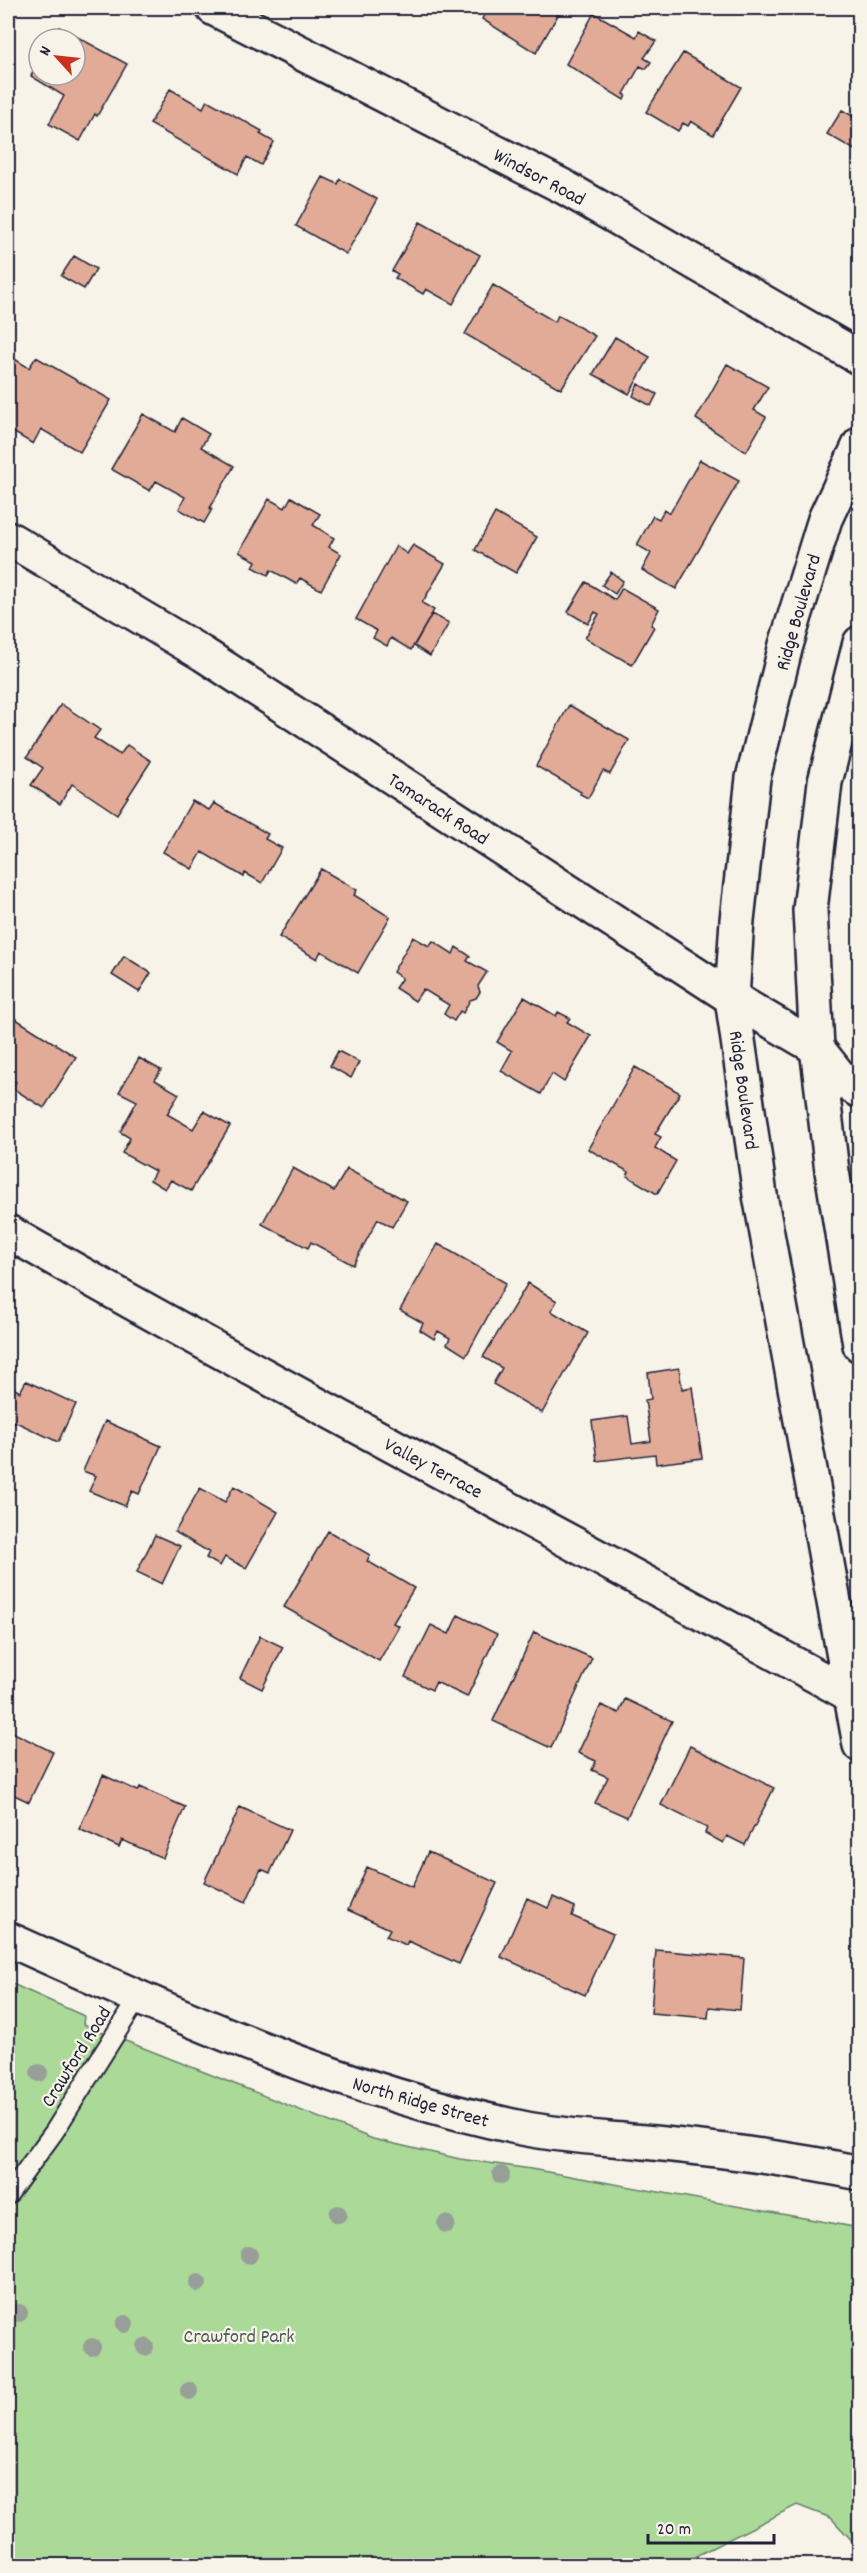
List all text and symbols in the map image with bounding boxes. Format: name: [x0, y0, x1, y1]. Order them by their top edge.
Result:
north arrow: [27, 27, 87, 87]
text: N: [34, 42, 58, 60]
street label: Windsor Road: [488, 143, 590, 215]
street label: Ridge Boulevard: [770, 551, 830, 674]
street label: Tamarack Road: [381, 767, 493, 854]
street label: Ridge Boulevard: [720, 1029, 764, 1152]
street label: Valley Terrace: [378, 1432, 487, 1507]
street label: Crawford Road: [35, 2002, 120, 2113]
street label: North Ridge Street: [349, 2071, 492, 2137]
park label: Crawford Park: [184, 2324, 294, 2352]
scale bar: [648, 2507, 774, 2545]
text: 20 m: [657, 2518, 691, 2543]

